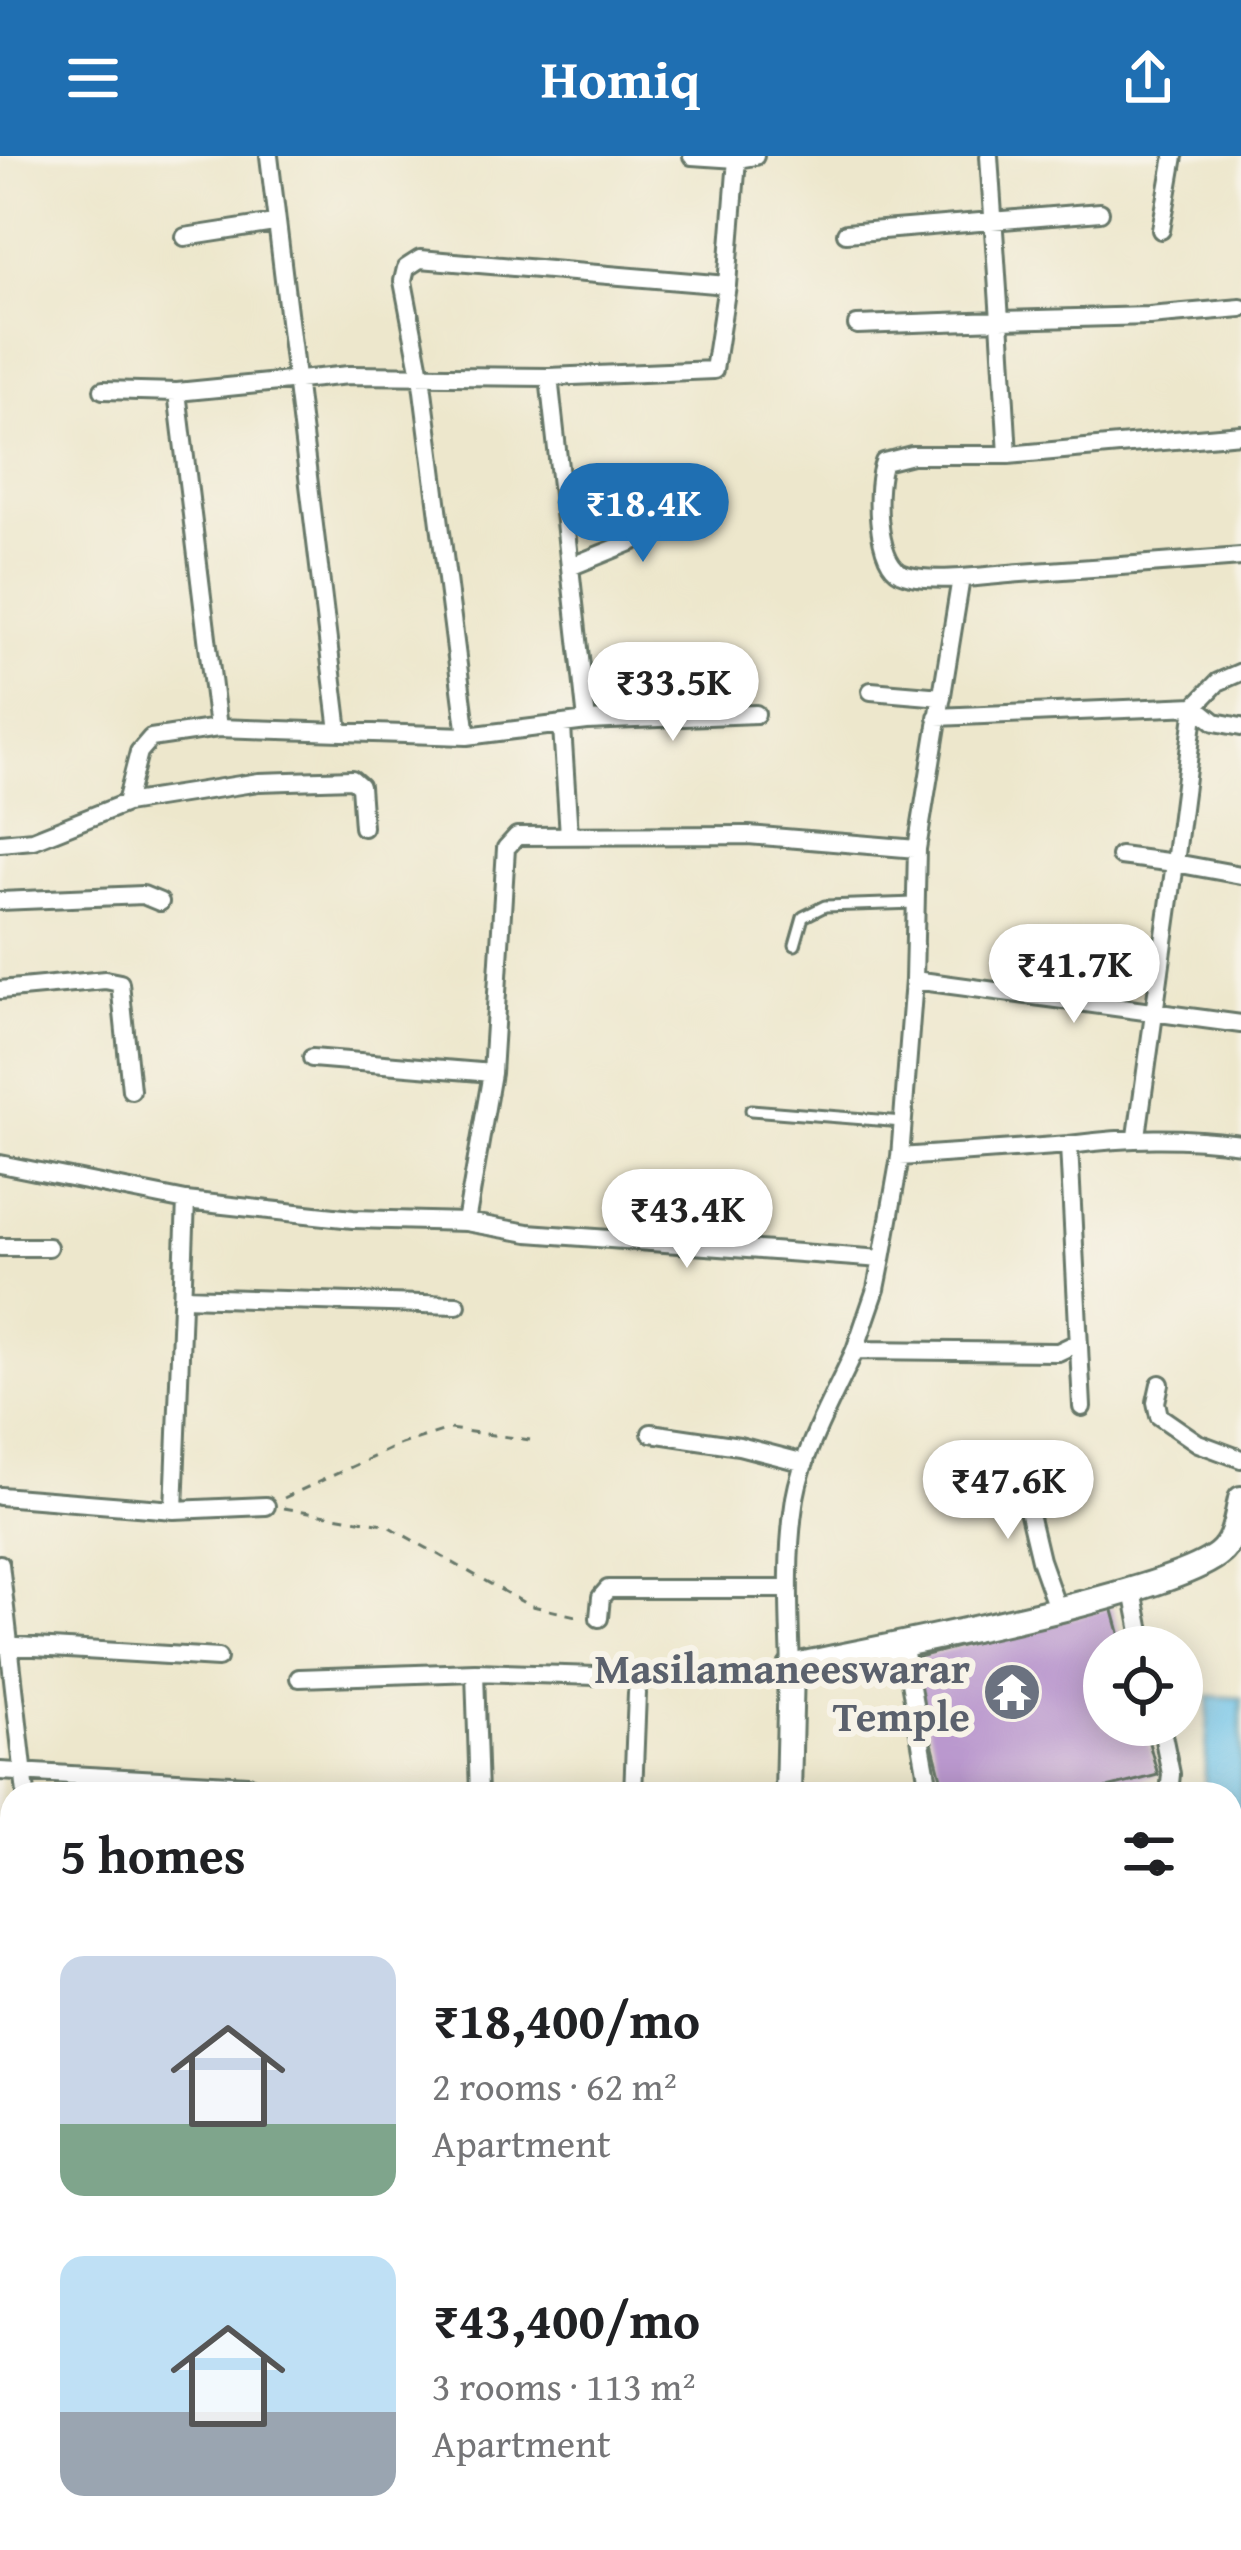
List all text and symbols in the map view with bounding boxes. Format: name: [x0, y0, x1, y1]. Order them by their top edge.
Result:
text: Homiq: [541, 39, 700, 118]
icon: menu: [60, 45, 126, 111]
icon: share: [1115, 45, 1181, 111]
pin: ₹18.4K: [545, 463, 741, 565]
text: ₹18.4K: [585, 473, 701, 530]
pin: ₹33.5K: [575, 642, 771, 744]
text: ₹33.5K: [615, 652, 731, 709]
pin: ₹41.7K: [976, 924, 1172, 1026]
text: ₹41.7K: [1016, 934, 1132, 991]
pin: ₹43.4K: [589, 1169, 785, 1271]
text: ₹43.4K: [629, 1179, 745, 1236]
pin: ₹47.6K: [910, 1440, 1106, 1542]
text: ₹47.6K: [950, 1450, 1066, 1507]
map controls: [1083, 1626, 1203, 1746]
button: locate: [1083, 1626, 1203, 1746]
place label: Masilamaneeswarar Temple: [594, 1637, 970, 1746]
temple icon: Masilamaneeswarar Temple: [981, 1661, 1043, 1723]
text: 5 homes: [60, 1817, 246, 1892]
icon: filters: [1116, 1821, 1182, 1887]
text: ₹18,400/mo: [432, 1982, 700, 2057]
icon: home: [156, 2004, 300, 2148]
text: 2 rooms · 62 m²: [432, 2057, 677, 2114]
text: Apartment: [432, 2114, 611, 2171]
text: ₹43,400/mo: [432, 2282, 700, 2357]
icon: home: [156, 2304, 300, 2448]
text: 3 rooms · 113 m²: [432, 2357, 696, 2414]
text: Apartment: [432, 2414, 611, 2471]

